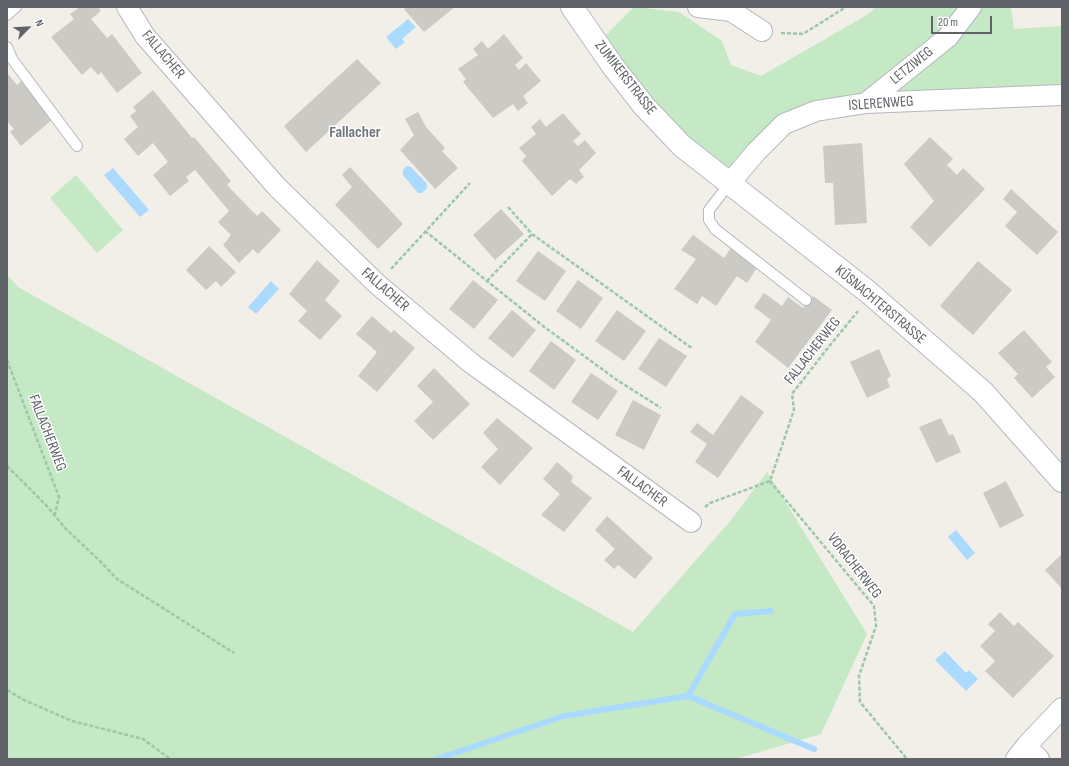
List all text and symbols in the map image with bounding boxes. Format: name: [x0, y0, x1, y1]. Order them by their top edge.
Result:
north arrow: [8, 8, 48, 48]
scale bar: [933, 8, 994, 34]
text: 20 m: [938, 15, 958, 30]
text: N: [32, 18, 47, 28]
street label: FALLACHER: [138, 27, 188, 83]
street label: ZUMIKERSTRASSE: [590, 37, 660, 119]
street label: LETZIWEG: [887, 43, 937, 89]
street label: ISLERENWEG: [848, 93, 914, 115]
district label: Fallacher: [329, 123, 381, 143]
street label: KÜSNACHTERSTRASSE: [831, 262, 929, 348]
street label: FALLACHER: [357, 264, 413, 316]
street label: FALLACHERWEG: [781, 314, 845, 388]
street label: FALLACHERWEG: [24, 392, 70, 474]
street label: FALLACHER: [613, 463, 671, 511]
street label: VORACHERWEG: [823, 530, 885, 602]

